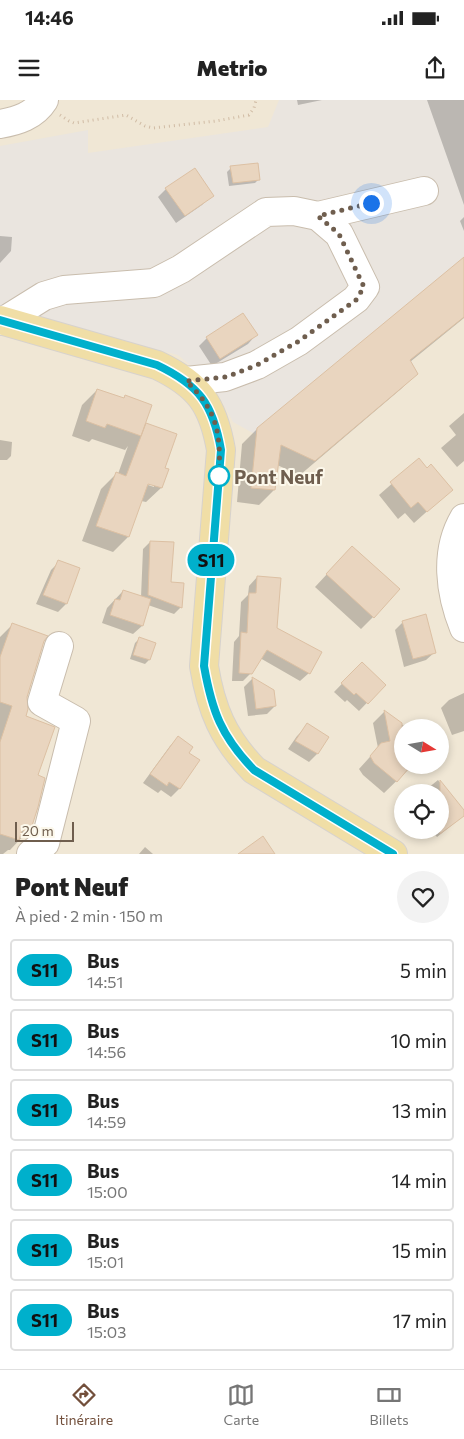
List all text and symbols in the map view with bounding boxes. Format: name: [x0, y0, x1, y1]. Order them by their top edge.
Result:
text: 14:46: [25, 6, 74, 29]
icon: menu: [15, 54, 43, 82]
text: Metrio: [197, 54, 267, 81]
icon: share: [421, 54, 449, 82]
your location: [359, 191, 384, 216]
marker: Pont Neuf: [208, 465, 230, 487]
place label: Pont Neuf: [234, 465, 323, 488]
line badge: S11: [182, 544, 240, 576]
text: S11: [197, 549, 225, 571]
north arrow: [394, 719, 449, 774]
map controls: [394, 719, 449, 839]
button: locate: [394, 784, 449, 839]
scale bar: [15, 819, 74, 842]
text: 20 m: [22, 822, 54, 839]
button: heart: [397, 871, 449, 923]
text: Pont Neuf: [15, 872, 128, 901]
text: À pied · 2 min · 150 m: [15, 906, 163, 925]
text: Bus: [87, 949, 119, 972]
text: S11: [31, 959, 58, 981]
text: 5 min: [400, 959, 447, 982]
text: 14:51: [87, 972, 123, 991]
text: Bus: [87, 1019, 119, 1042]
text: S11: [31, 1029, 58, 1051]
text: 10 min: [390, 1029, 447, 1052]
text: 14:56: [87, 1042, 126, 1061]
text: Bus: [87, 1089, 119, 1112]
text: S11: [31, 1099, 58, 1121]
text: 13 min: [392, 1099, 447, 1122]
text: 14:59: [87, 1112, 126, 1131]
text: Bus: [87, 1159, 119, 1182]
text: S11: [31, 1169, 58, 1191]
text: 14 min: [391, 1169, 447, 1192]
text: 15:00: [87, 1182, 128, 1201]
text: Bus: [87, 1229, 119, 1252]
text: S11: [31, 1239, 58, 1261]
text: 15 min: [392, 1239, 447, 1262]
text: 15:01: [87, 1252, 124, 1271]
text: Bus: [87, 1299, 119, 1322]
text: S11: [31, 1309, 58, 1331]
text: 17 min: [393, 1309, 447, 1332]
text: 15:03: [87, 1322, 126, 1341]
tab: Itinéraire: [55, 1381, 113, 1428]
tab: Carte: [224, 1381, 259, 1428]
tab: Billets: [370, 1381, 409, 1428]

